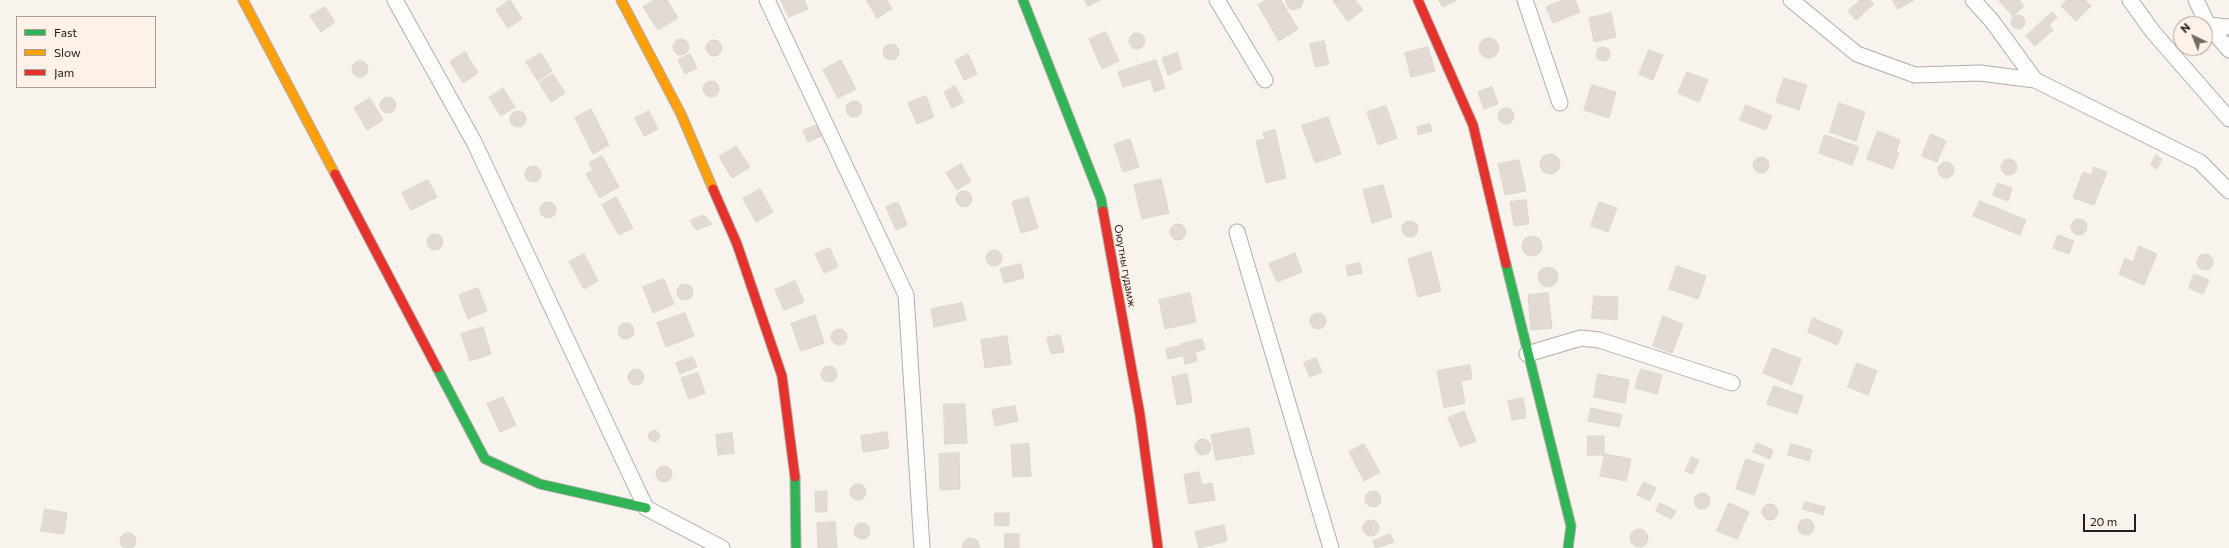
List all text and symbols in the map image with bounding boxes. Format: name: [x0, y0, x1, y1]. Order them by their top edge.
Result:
legend: [16, 16, 156, 88]
north arrow: [2173, 16, 2213, 56]
text: N: [2178, 20, 2193, 35]
text: Fast: [54, 25, 77, 39]
text: Slow: [54, 45, 81, 59]
text: Jam: [54, 65, 74, 79]
street label: Оюутны гудамж: [1111, 224, 1139, 308]
scale bar: [2085, 506, 2138, 532]
text: 20 m: [2090, 514, 2117, 528]

